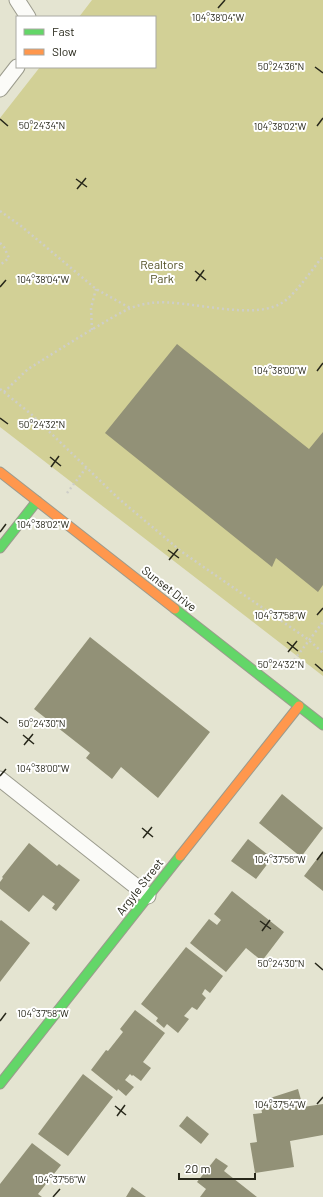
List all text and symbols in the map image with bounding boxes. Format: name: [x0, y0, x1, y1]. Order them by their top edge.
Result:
text: 104°38'04"W: [192, 11, 245, 23]
legend: [16, 16, 156, 68]
text: Fast: [52, 24, 75, 38]
text: Slow: [52, 44, 77, 58]
text: 50°24'36"N: [258, 60, 304, 72]
text: 50°24'34"N: [19, 119, 65, 131]
text: 104°38'02"W: [254, 120, 307, 132]
park label: Realtors Park: [140, 257, 184, 285]
text: 104°38'04"W: [17, 273, 70, 285]
text: 104°38'00"W: [254, 364, 307, 376]
text: 50°24'32"N: [19, 418, 65, 430]
text: 104°38'02"W: [17, 518, 70, 530]
street label: Sunset Drive: [139, 563, 200, 614]
text: 104°37'58"W: [254, 609, 306, 621]
text: 50°24'32"N: [258, 658, 304, 670]
text: 50°24'30"N: [19, 717, 65, 729]
text: 104°38'00"W: [17, 762, 70, 774]
text: 104°37'56"W: [254, 853, 306, 865]
street label: Argyle Street: [113, 855, 166, 917]
text: 50°24'30"N: [258, 957, 304, 969]
text: 104°37'58"W: [17, 1007, 69, 1019]
text: 104°37'54"W: [254, 1098, 306, 1110]
scale bar: [179, 1155, 255, 1181]
text: 20 m: [185, 1161, 211, 1175]
text: 104°37'56"W: [34, 1173, 86, 1185]

